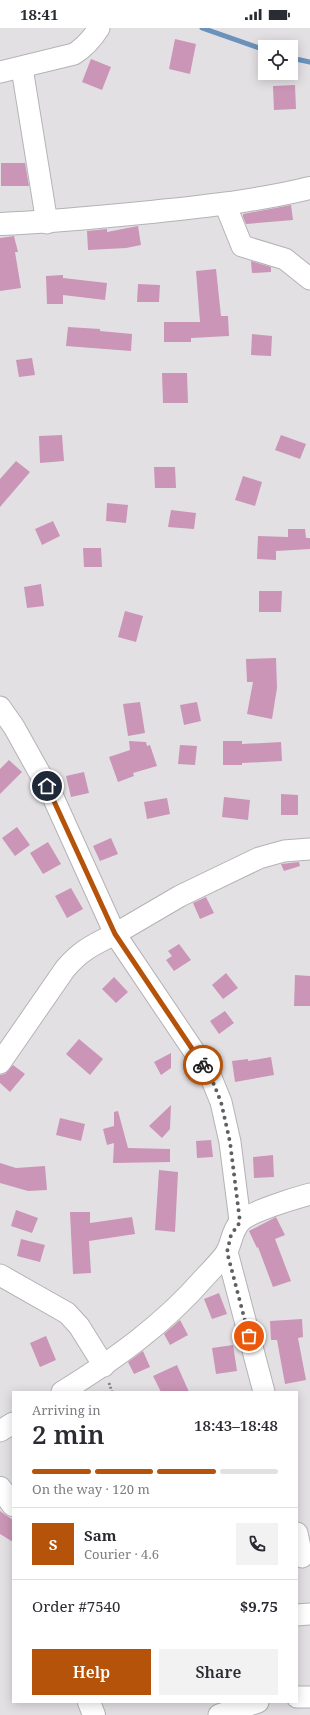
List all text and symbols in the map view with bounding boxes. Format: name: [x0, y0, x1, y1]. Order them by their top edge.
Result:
text: 18:41: [20, 4, 58, 24]
map controls: [258, 40, 298, 80]
button: locate: [258, 40, 298, 80]
pin: [30, 769, 64, 803]
icon: home: [36, 775, 58, 797]
courier: [183, 1045, 223, 1085]
icon: bike: [192, 1054, 214, 1076]
pin: [232, 1319, 266, 1353]
icon: bag: [238, 1325, 260, 1347]
text: Arriving in: [32, 1401, 101, 1419]
text: 18:43–18:48: [194, 1415, 278, 1435]
text: 2 min: [32, 1416, 105, 1452]
text: On the way · 120 m: [32, 1480, 150, 1498]
button: phone: [236, 1523, 278, 1565]
text: Sam: [84, 1525, 116, 1545]
text: S: [49, 1534, 57, 1554]
text: Courier · 4.6: [84, 1545, 159, 1563]
text: Order #7540: [32, 1596, 120, 1616]
text: $9.75: [240, 1596, 278, 1616]
button: Help: [32, 1649, 151, 1695]
button: Share: [159, 1649, 278, 1695]

